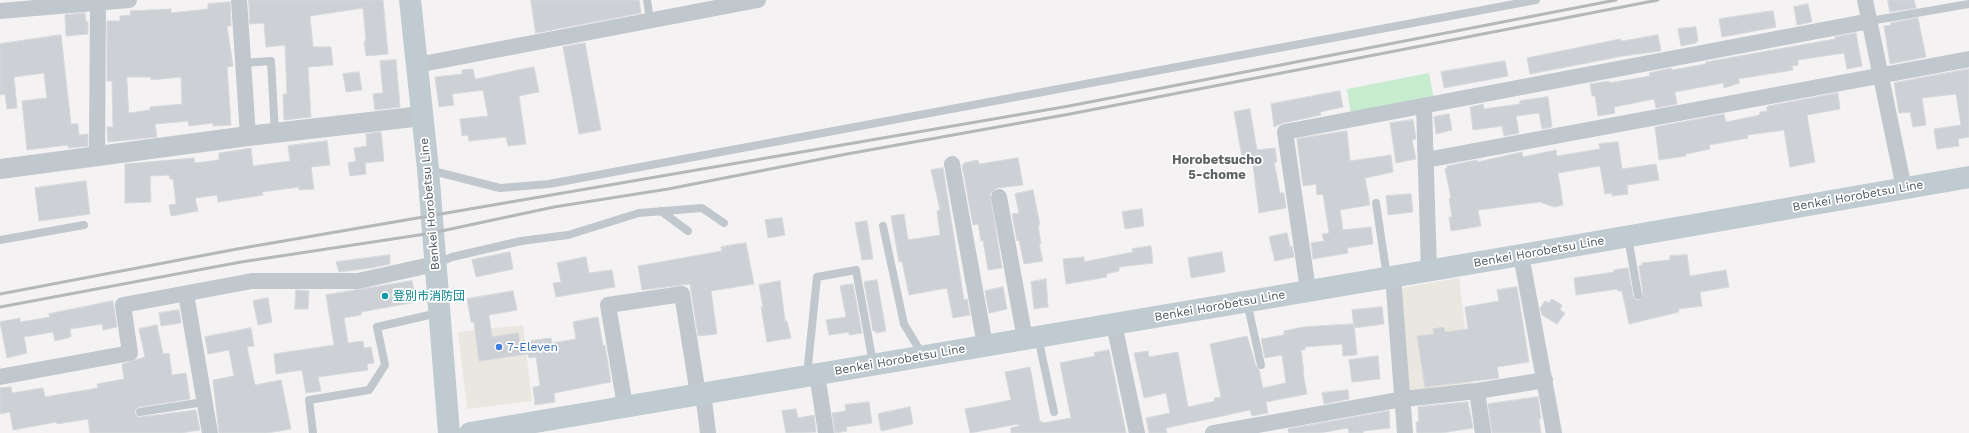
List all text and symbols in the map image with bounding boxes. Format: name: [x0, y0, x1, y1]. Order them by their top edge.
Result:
street label: Benkei Horobetsu Line: [417, 137, 443, 271]
district label: Horobetsucho 5-chome: [1172, 152, 1262, 183]
street label: Benkei Horobetsu Line: [1791, 177, 1925, 215]
street label: Benkei Horobetsu Line: [1472, 233, 1606, 271]
street label: Benkei Horobetsu Line: [1153, 287, 1287, 325]
place label: 登別市消防団: [393, 289, 465, 303]
marker: 登別市消防団: [380, 291, 390, 301]
place label: 7-Eleven: [507, 340, 558, 354]
street label: Benkei Horobetsu Line: [833, 341, 967, 379]
marker: 7-Eleven: [494, 342, 504, 352]

